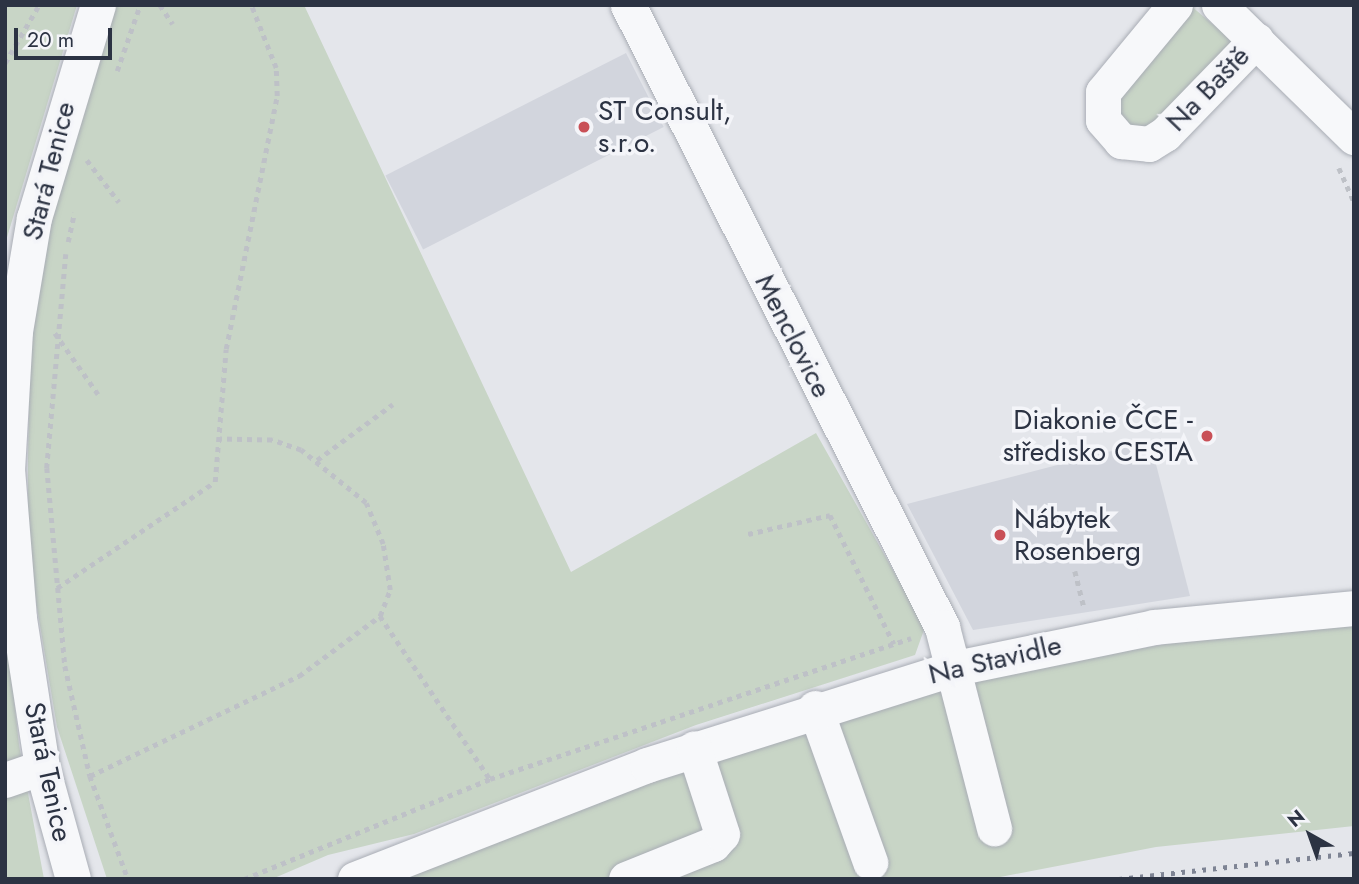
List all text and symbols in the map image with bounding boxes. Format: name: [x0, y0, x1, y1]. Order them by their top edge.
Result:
scale bar: [18, 14, 116, 58]
text: 20 m: [27, 25, 74, 55]
street label: Na Baště: [1159, 40, 1257, 138]
place label: ST Consult, s.r.o.: [598, 94, 732, 160]
street label: Stará Tenice: [16, 98, 82, 244]
marker: ST Consult, s.r.o.: [576, 119, 592, 135]
street label: Menclovice: [748, 269, 838, 403]
place label: Diakonie ČCE - středisko CESTA: [1003, 403, 1193, 469]
marker: Diakonie ČCE - středisko CESTA: [1199, 428, 1215, 444]
place label: Nábytek Rosenberg: [1014, 502, 1141, 568]
marker: Nábytek Rosenberg: [992, 527, 1008, 543]
street label: Na Stavidle: [925, 628, 1065, 692]
street label: Stará Tenice: [17, 699, 79, 845]
north arrow: [1275, 800, 1345, 870]
text: N: [1282, 803, 1311, 834]

